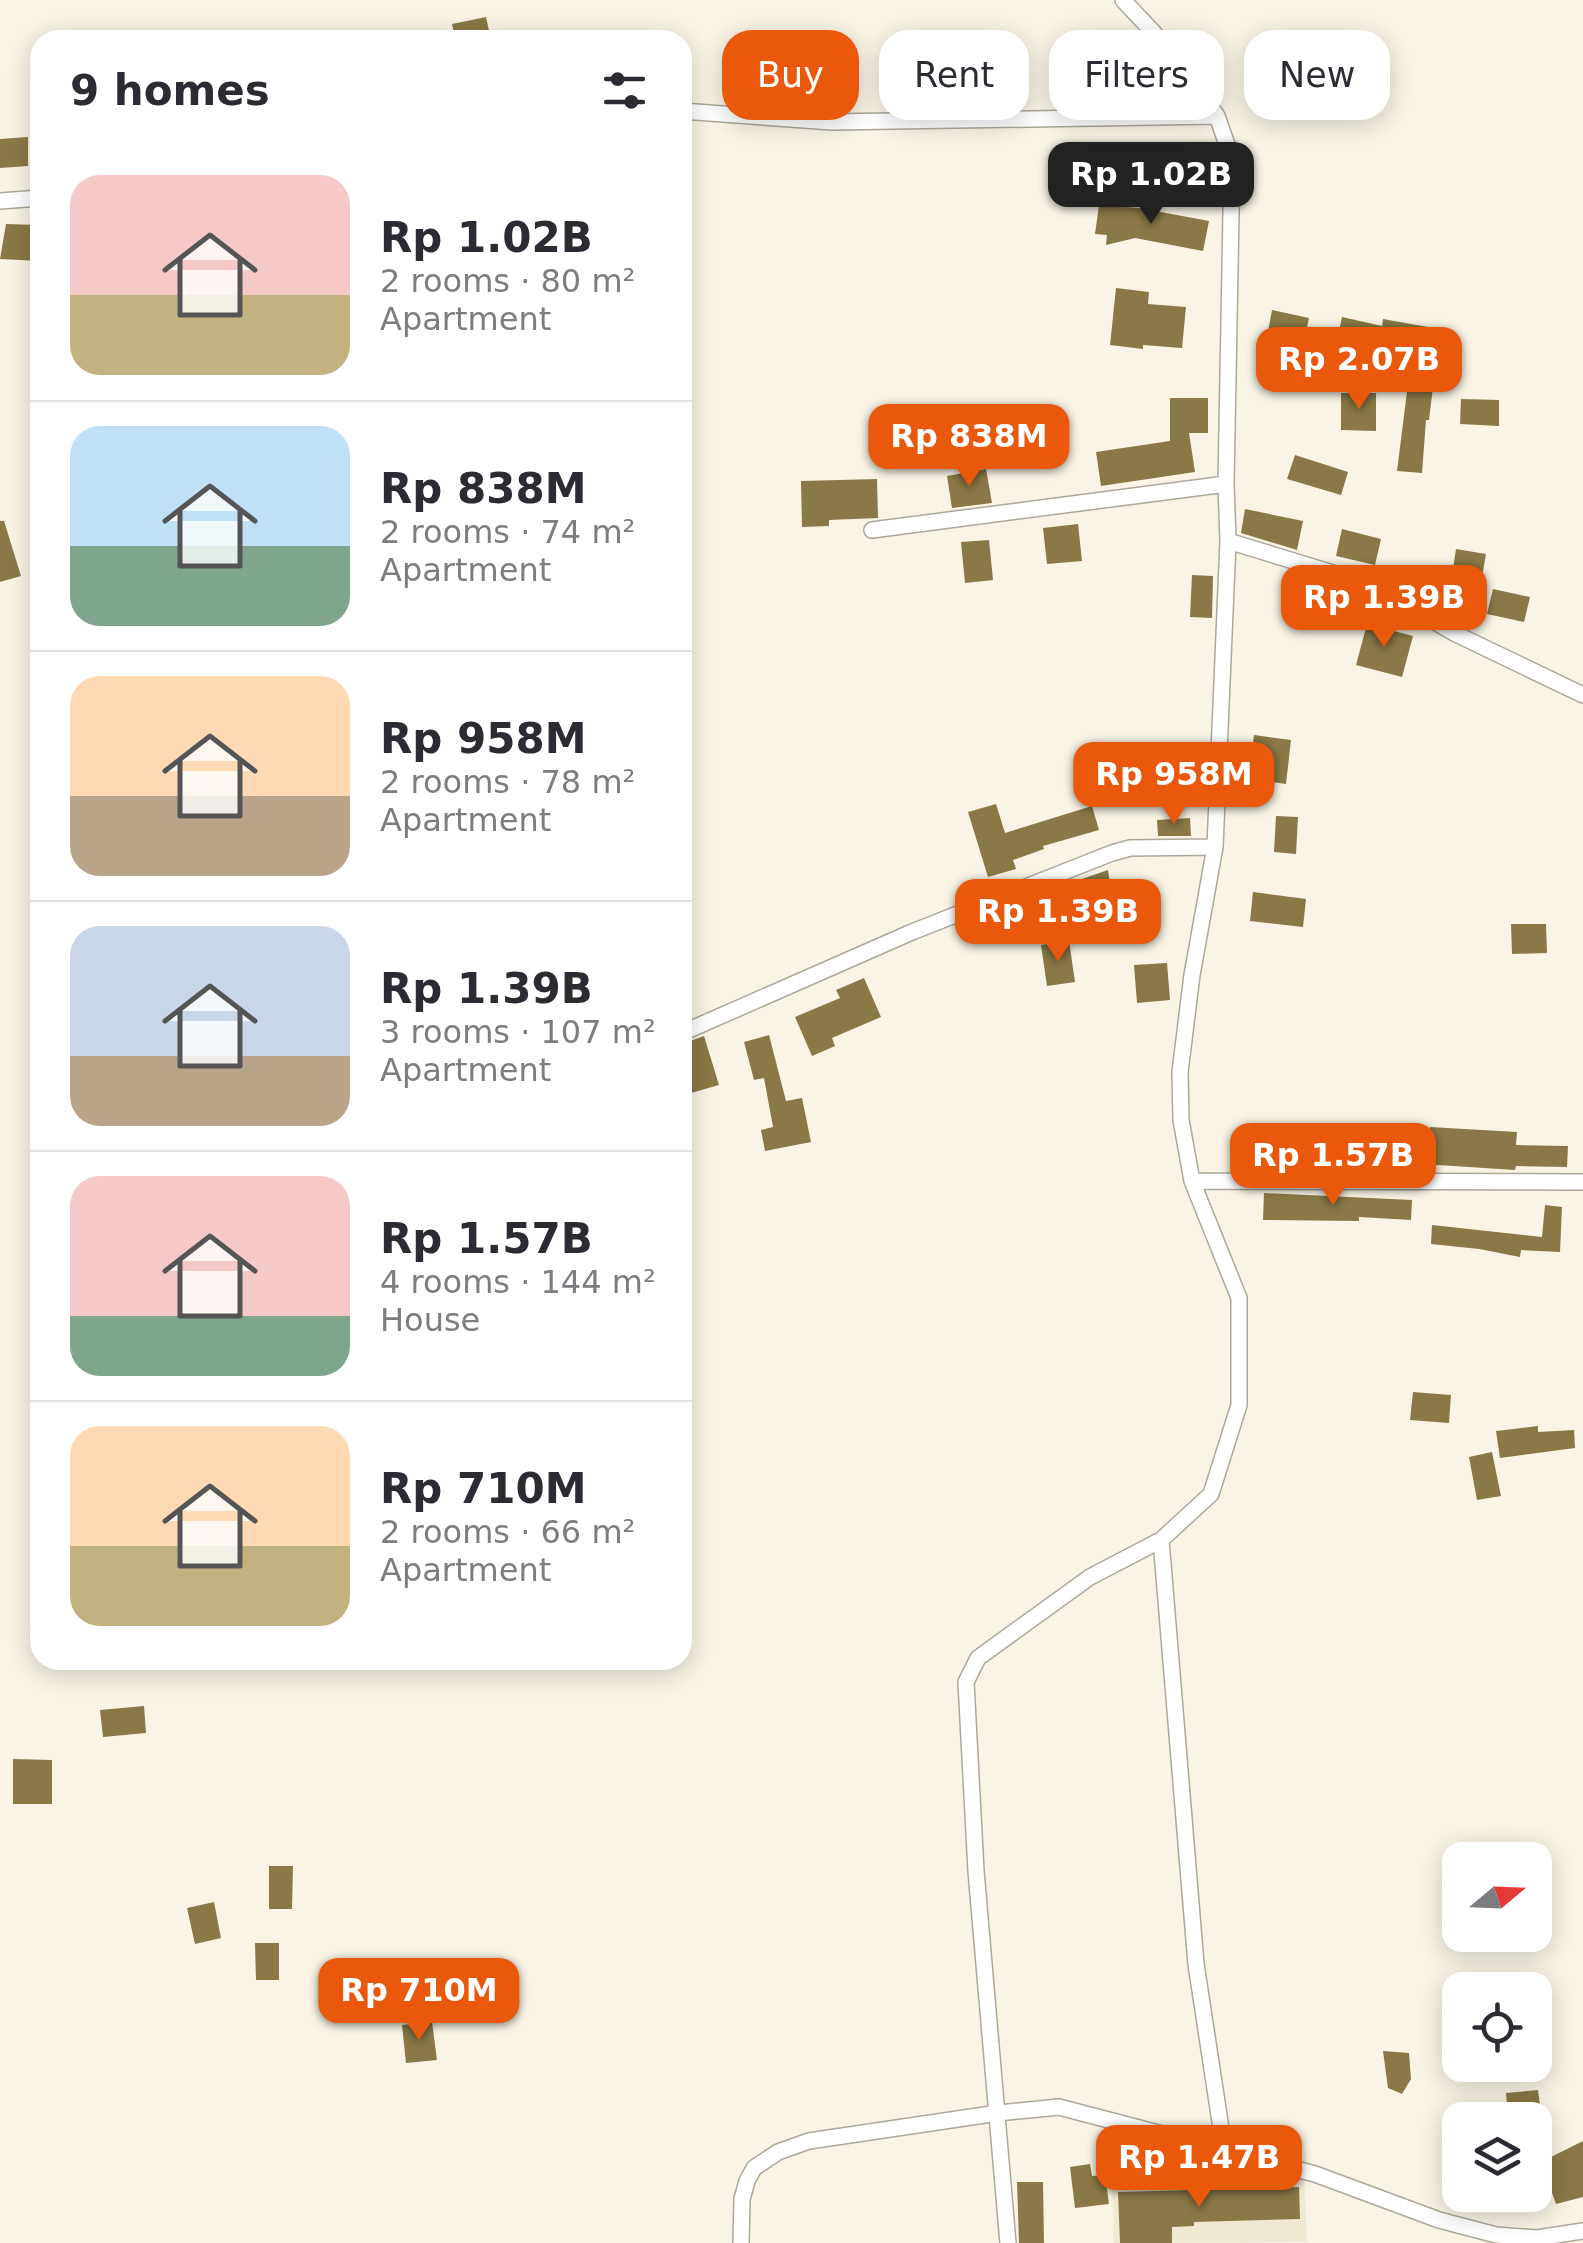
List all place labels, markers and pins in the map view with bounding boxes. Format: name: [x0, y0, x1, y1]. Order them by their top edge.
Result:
pin: Rp 1.02B: [1048, 142, 1254, 227]
pin: Rp 2.07B: [1256, 327, 1462, 412]
pin: Rp 838M: [877, 404, 1061, 489]
pin: Rp 1.39B: [1281, 565, 1487, 650]
pin: Rp 958M: [1082, 742, 1266, 827]
pin: Rp 1.39B: [955, 879, 1161, 964]
pin: Rp 1.57B: [1230, 1123, 1436, 1208]
pin: Rp 710M: [327, 1958, 511, 2043]
pin: Rp 1.47B: [1096, 2125, 1302, 2210]

